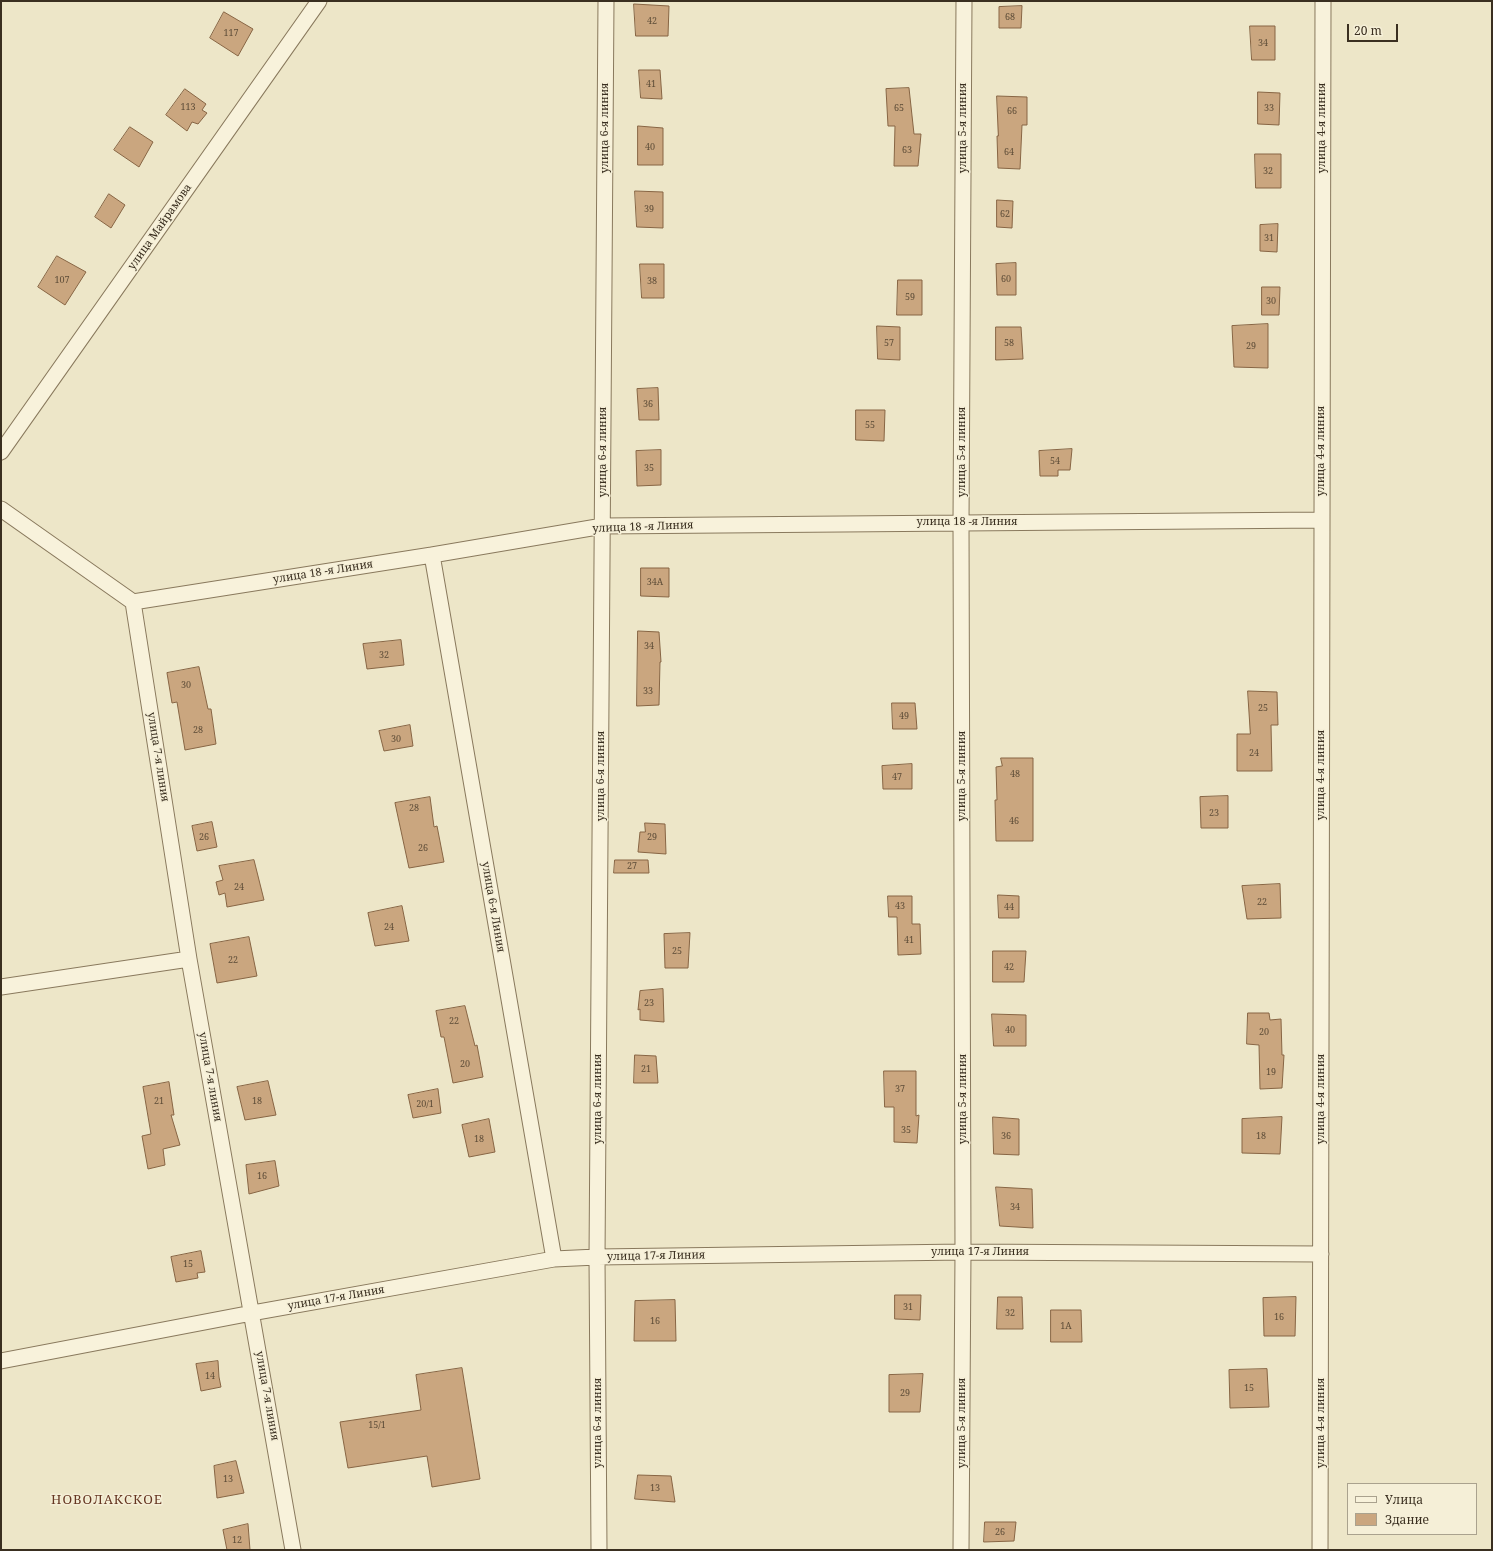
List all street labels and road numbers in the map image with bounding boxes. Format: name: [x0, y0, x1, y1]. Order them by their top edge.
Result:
street label: улица 6-я линия: [598, 83, 612, 173]
street label: улица 5-я линия: [956, 83, 970, 173]
street label: улица 4-я линия: [1315, 83, 1329, 173]
street label: улица Майрамова: [125, 181, 195, 273]
street label: улица 4-я линия: [1314, 406, 1328, 496]
street label: улица 6-я линия: [596, 407, 610, 497]
street label: улица 5-я линия: [955, 407, 969, 497]
street label: улица 18 -я Линия: [916, 515, 1018, 529]
street label: улица 18 -я Линия: [592, 519, 694, 535]
street label: улица 18 -я Линия: [272, 558, 374, 586]
street label: улица 7-я линия: [144, 711, 172, 803]
street label: улица 4-я линия: [1314, 730, 1328, 820]
street label: улица 6-я линия: [594, 731, 608, 821]
street label: улица 5-я линия: [955, 731, 969, 821]
street label: улица 6-я Линия: [479, 861, 507, 953]
street label: улица 7-я линия: [196, 1031, 224, 1123]
street label: улица 6-я линия: [591, 1054, 605, 1144]
street label: улица 5-я линия: [956, 1054, 970, 1144]
street label: улица 4-я линия: [1314, 1054, 1328, 1144]
street label: улица 17-я Линия: [931, 1245, 1029, 1259]
street label: улица 17-я Линия: [607, 1249, 705, 1263]
street label: улица 17-я Линия: [286, 1283, 386, 1313]
street label: улица 7-я линия: [253, 1350, 281, 1442]
street label: улица 6-я линия: [591, 1378, 605, 1468]
street label: улица 5-я линия: [955, 1378, 969, 1468]
street label: улица 4-я линия: [1314, 1378, 1328, 1468]

